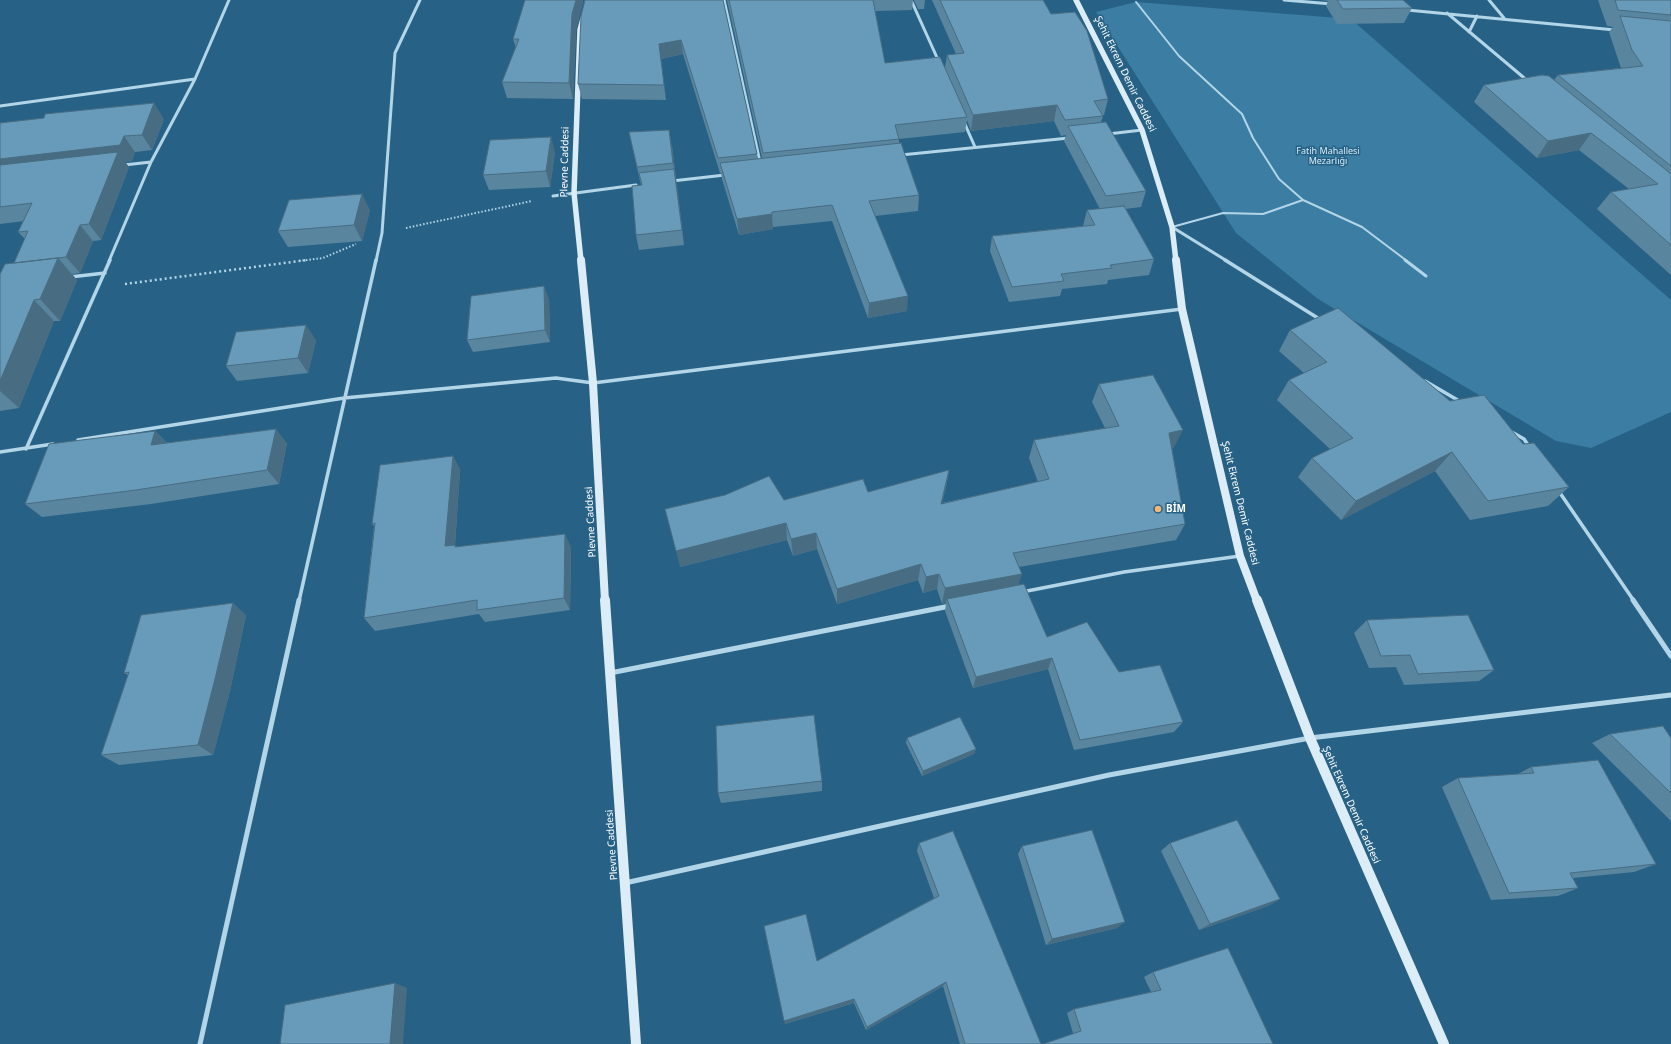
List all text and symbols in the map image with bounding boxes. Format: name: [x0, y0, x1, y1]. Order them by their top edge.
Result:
street label: Şehit Ekrem Demir Caddesi: [1092, 14, 1158, 134]
street label: Plevne Caddesi: [558, 126, 572, 198]
park label: Fatih Mahallesi Mezarlığı: [1296, 146, 1360, 167]
street label: Şehit Ekrem Demir Caddesi: [1219, 440, 1261, 566]
street label: Plevne Caddesi: [583, 486, 599, 558]
place label: BİM: [1166, 503, 1186, 515]
marker: BİM: [1153, 504, 1163, 514]
street label: Şehit Ekrem Demir Caddesi: [1320, 744, 1382, 866]
street label: Plevne Caddesi: [604, 809, 620, 881]

